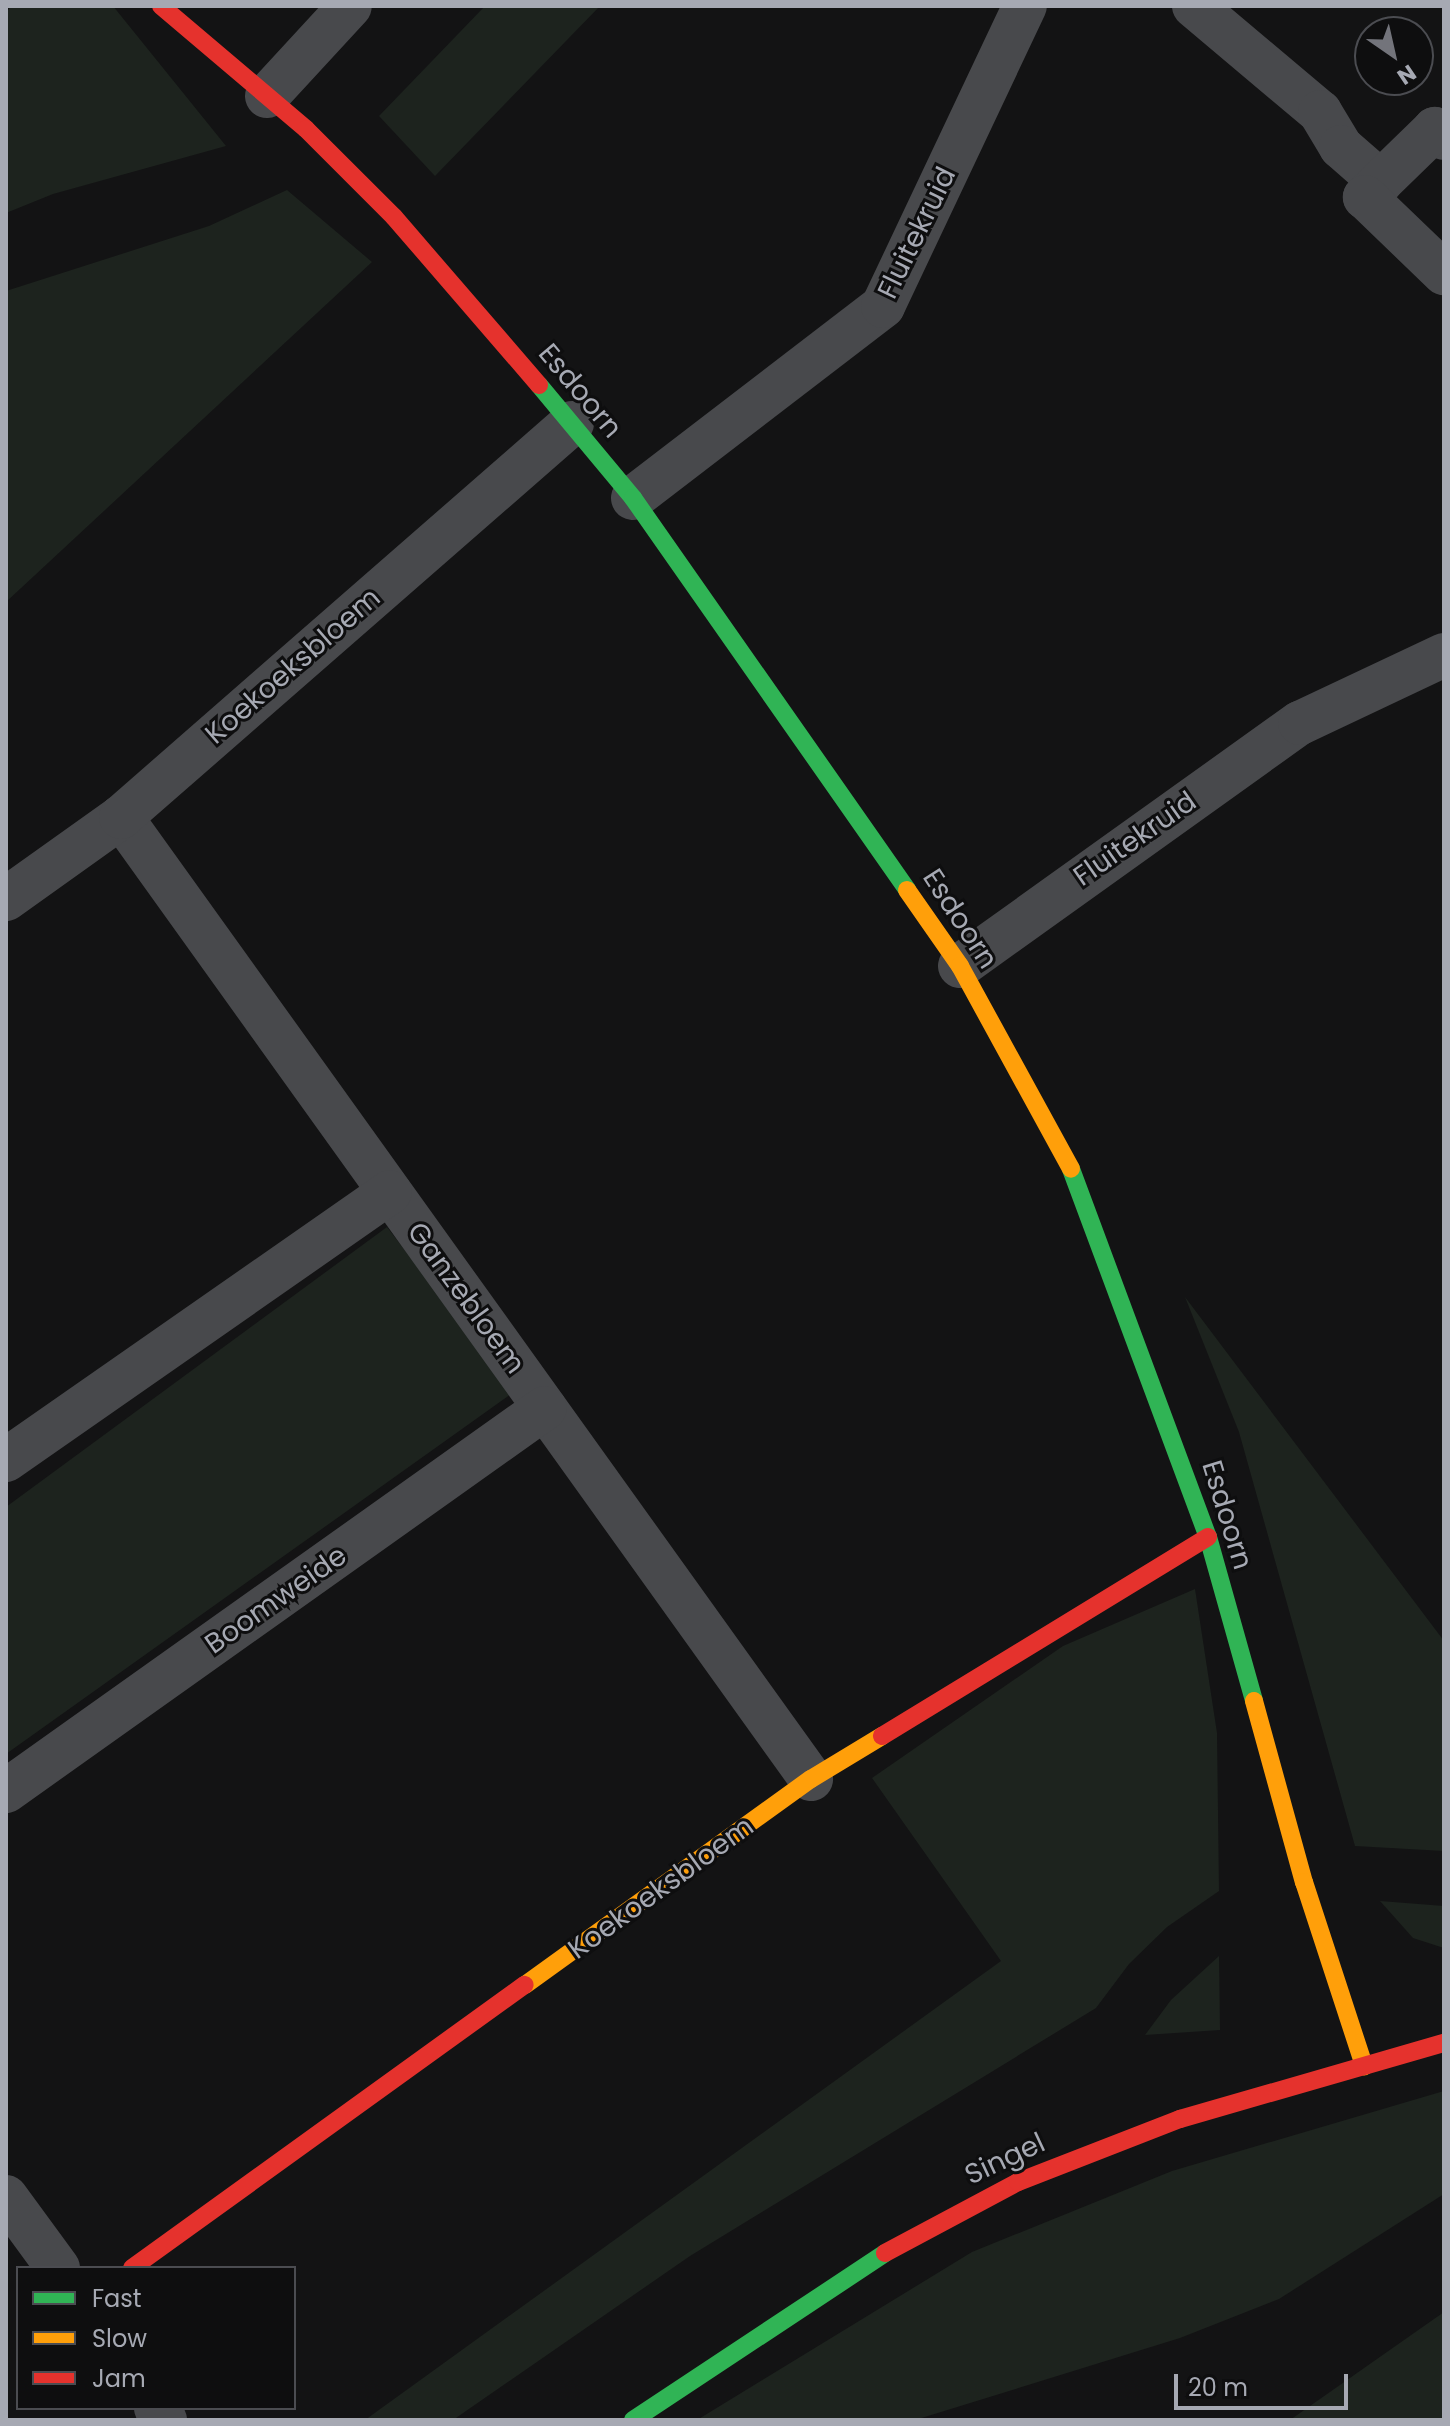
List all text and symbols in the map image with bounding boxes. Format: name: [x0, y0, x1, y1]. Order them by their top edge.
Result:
north arrow: [1354, 16, 1434, 96]
text: N: [1391, 57, 1422, 92]
street label: Fluitekruid: [871, 162, 963, 304]
street label: Esdoorn: [531, 337, 629, 445]
street label: Koekoeksbloem: [199, 581, 387, 751]
street label: Fluitekruid: [1067, 785, 1203, 893]
street label: Esdoorn: [915, 863, 1005, 975]
street label: Ganzebloem: [400, 1216, 532, 1380]
street label: Esdoorn: [1195, 1456, 1259, 1574]
street label: Boomweide: [199, 1539, 353, 1661]
street label: Koekoeksbloem: [562, 1810, 760, 1966]
street label: Singel: [960, 2126, 1050, 2192]
legend: [16, 2266, 296, 2410]
text: Fast: [92, 2282, 142, 2315]
text: Slow: [92, 2322, 147, 2355]
scale bar: [1178, 2358, 1352, 2408]
text: Jam: [92, 2362, 146, 2395]
text: 20 m: [1188, 2371, 1248, 2404]

